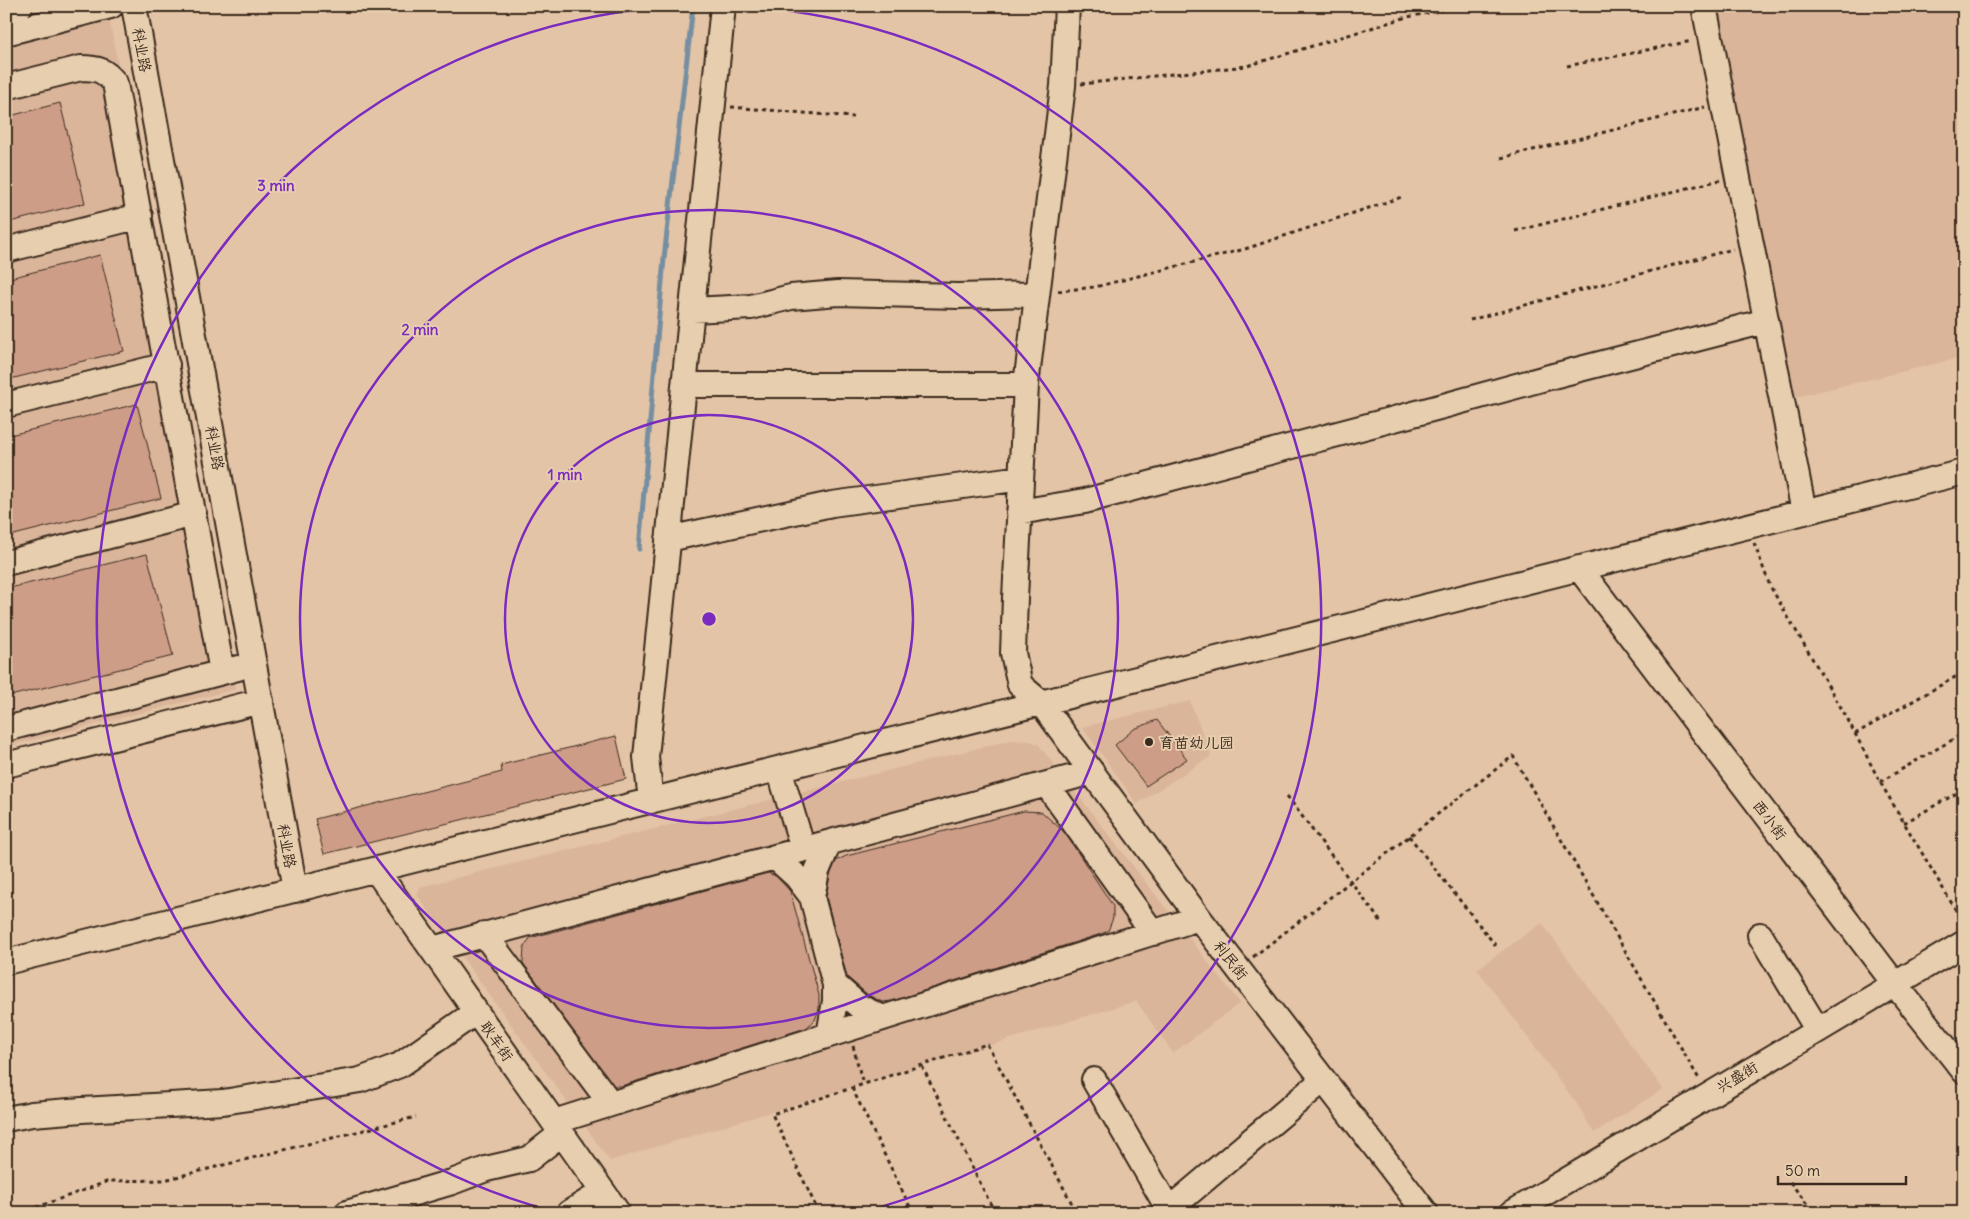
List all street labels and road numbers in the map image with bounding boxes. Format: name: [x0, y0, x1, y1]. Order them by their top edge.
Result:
street label: 科业路: [129, 26, 155, 74]
street label: 科业路: [202, 424, 228, 472]
street label: 西小街: [1749, 796, 1791, 844]
street label: 科业路: [274, 822, 300, 870]
street label: 利民街: [1210, 936, 1252, 984]
street label: 耿车街: [476, 1017, 518, 1065]
street label: 兴盛街: [1713, 1057, 1761, 1097]

